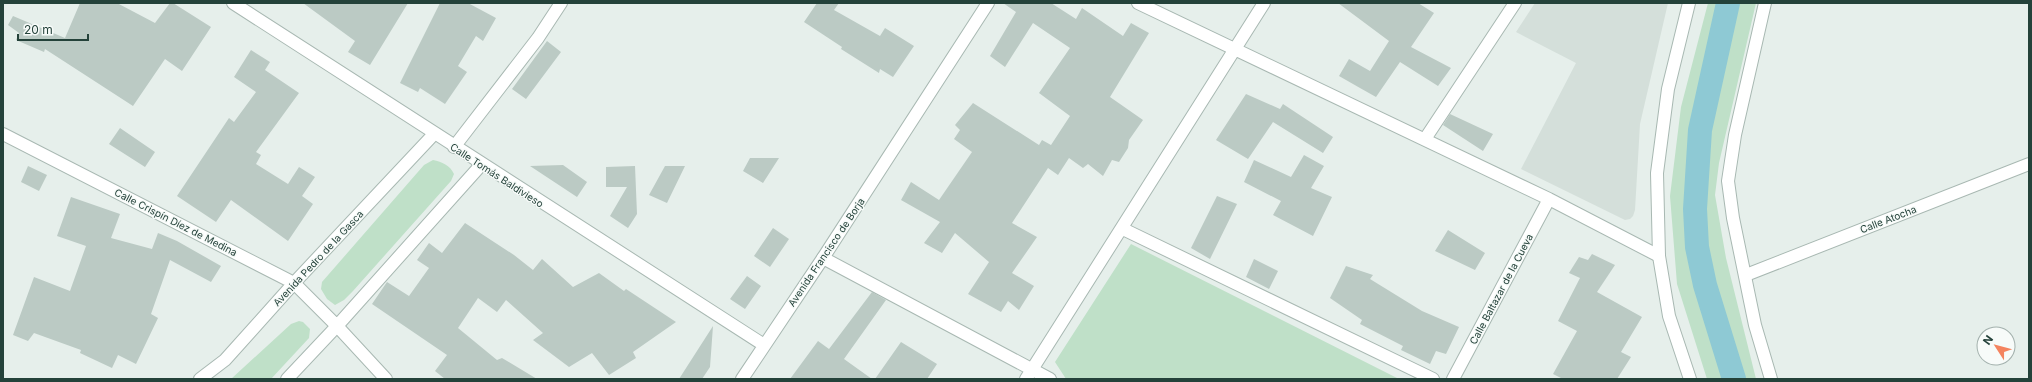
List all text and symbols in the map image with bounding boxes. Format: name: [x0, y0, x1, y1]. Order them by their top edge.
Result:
scale bar: [18, 16, 88, 42]
text: 20 m: [24, 22, 53, 37]
street label: Calle Tomás Baldivieso: [448, 140, 546, 210]
street label: Calle Crispín Díez de Medina: [113, 186, 239, 258]
street label: Avenida Francisco de Borja: [785, 195, 867, 309]
street label: Calle Atocha: [1858, 203, 1918, 235]
street label: Avenida Pedro de la Gasca: [270, 208, 366, 308]
street label: Calle Baltazar de la Cueva: [1467, 232, 1535, 346]
north arrow: [1976, 326, 2016, 366]
text: N: [1980, 333, 1996, 348]

